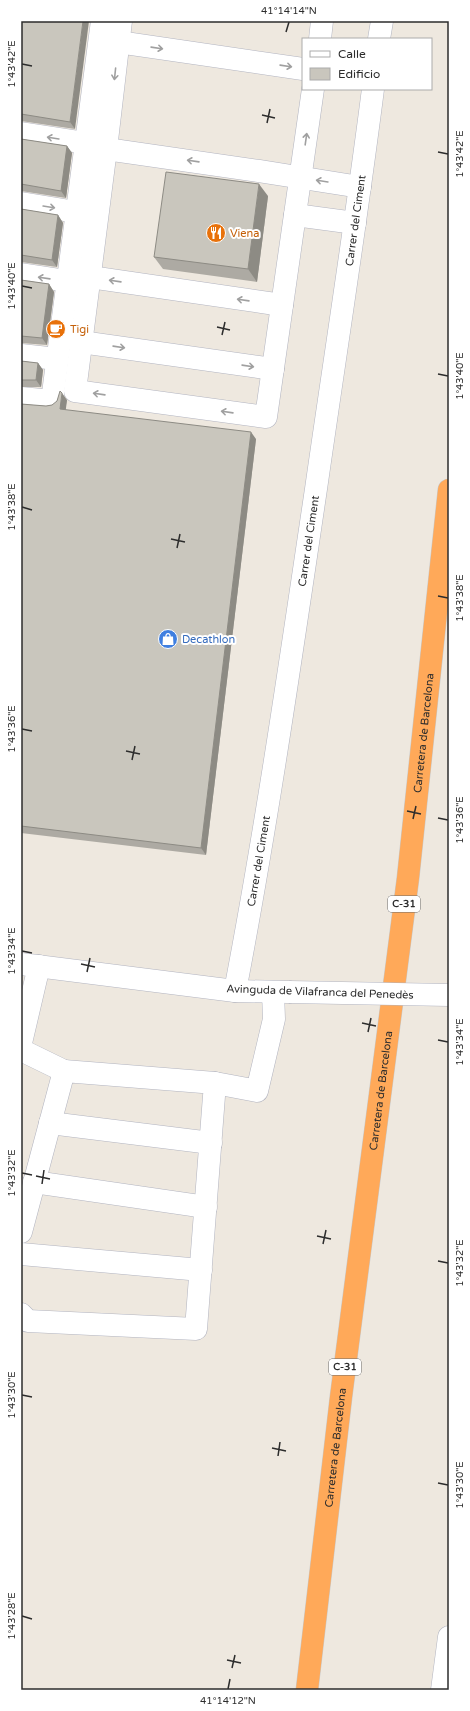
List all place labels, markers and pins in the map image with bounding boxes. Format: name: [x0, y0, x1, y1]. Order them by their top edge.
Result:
restaurant icon: Viena: [205, 222, 227, 244]
place label: Viena: [230, 227, 259, 240]
cafe icon: Tigi: [45, 318, 67, 340]
place label: Tigi: [70, 323, 89, 336]
shop icon: Decathlon: [157, 628, 179, 650]
place label: Decathlon: [182, 633, 235, 646]

